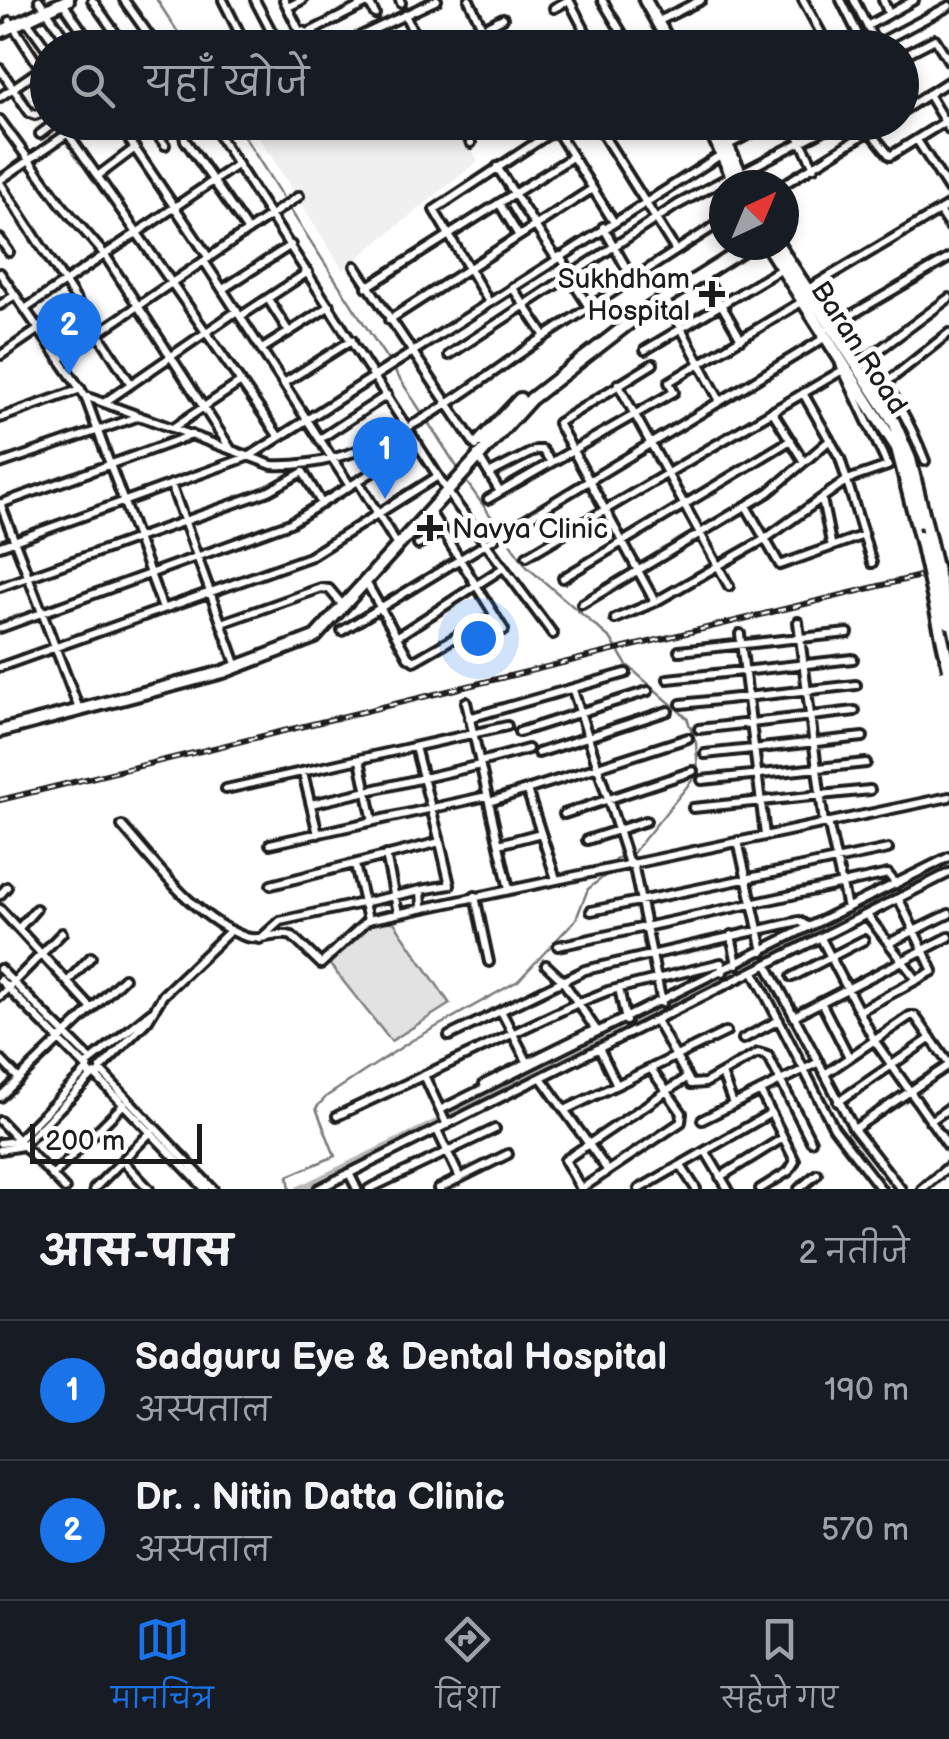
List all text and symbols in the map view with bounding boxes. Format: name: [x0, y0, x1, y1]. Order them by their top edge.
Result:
search box: [30, 30, 919, 140]
icon: search: [65, 58, 120, 113]
text: यहाँ खोजें: [145, 61, 309, 106]
north arrow: [709, 170, 799, 260]
place label: Sukhdham Hospital: [558, 263, 690, 328]
street label: Baran Road: [804, 275, 914, 420]
marker: Sukhdham Hospital: [699, 281, 725, 307]
pin: 2: [36, 292, 102, 375]
pin: 1: [352, 416, 418, 499]
place label: Navya Clinic: [452, 513, 608, 546]
marker: Navya Clinic: [417, 515, 443, 541]
your location: [453, 613, 504, 664]
scale bar: [30, 1119, 202, 1164]
text: 200 m: [45, 1125, 125, 1158]
text: आस-पास: [40, 1227, 232, 1278]
text: 2 नतीजे: [799, 1234, 909, 1273]
text: Sadguru Eye & Dental Hospital: [135, 1335, 667, 1380]
text: 1: [66, 1371, 79, 1410]
text: 190 m: [824, 1371, 909, 1410]
text: अस्पताल: [135, 1392, 271, 1431]
text: Dr. . Nitin Datta Clinic: [135, 1475, 505, 1520]
text: 2: [63, 1511, 82, 1550]
text: 570 m: [821, 1511, 909, 1550]
text: अस्पताल: [135, 1532, 271, 1571]
tab: मानचित्र: [111, 1612, 214, 1729]
tab: दिशा: [436, 1612, 499, 1729]
tab: सहेजे गए: [721, 1612, 838, 1729]

